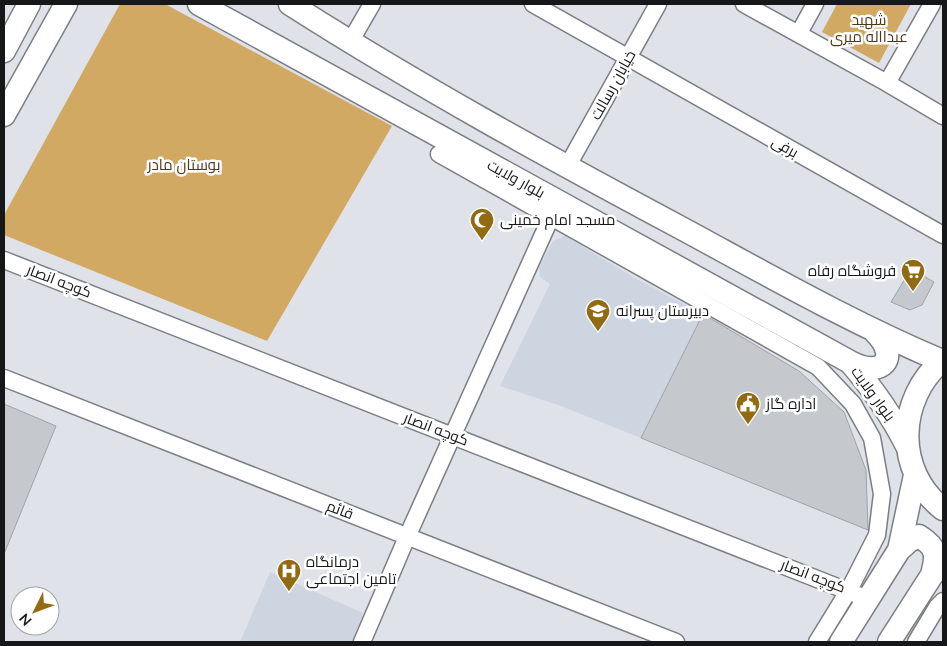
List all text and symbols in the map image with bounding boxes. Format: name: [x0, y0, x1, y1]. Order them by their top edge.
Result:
park label: شهید عبدااله میری: [830, 10, 908, 47]
street label: خیابان رسالت: [586, 47, 640, 123]
street label: برفی: [768, 131, 802, 163]
park label: بوستان مادر: [146, 155, 221, 175]
street label: بلوار ولایت: [484, 155, 548, 203]
mosque icon: مسجد امام خمینی: [469, 207, 495, 241]
place label: مسجد امام خمینی: [500, 210, 615, 230]
supermarket icon: فروشگاه رفاه: [900, 258, 926, 292]
street label: کوچه انصار: [23, 259, 94, 303]
place label: فروشگاه رفاه: [808, 261, 896, 281]
school or university icon: دبیرستان پسرانه: [585, 298, 611, 332]
place label: دبیرستان پسرانه: [616, 301, 709, 321]
street label: بلوار ولایت: [846, 363, 900, 425]
public building icon: اداره گاز: [735, 391, 761, 425]
place label: اداره گاز: [765, 394, 816, 414]
street label: کوچه انصار: [400, 407, 471, 451]
street label: قائم: [324, 496, 356, 524]
place label: درمانگاه تامین اجتماعی: [306, 552, 396, 589]
street label: کوچه انصار: [777, 554, 848, 598]
hospital icon: درمانگاه تامین اجتماعی: [276, 558, 302, 592]
north arrow: [10, 586, 60, 636]
text: N: [15, 609, 36, 630]

